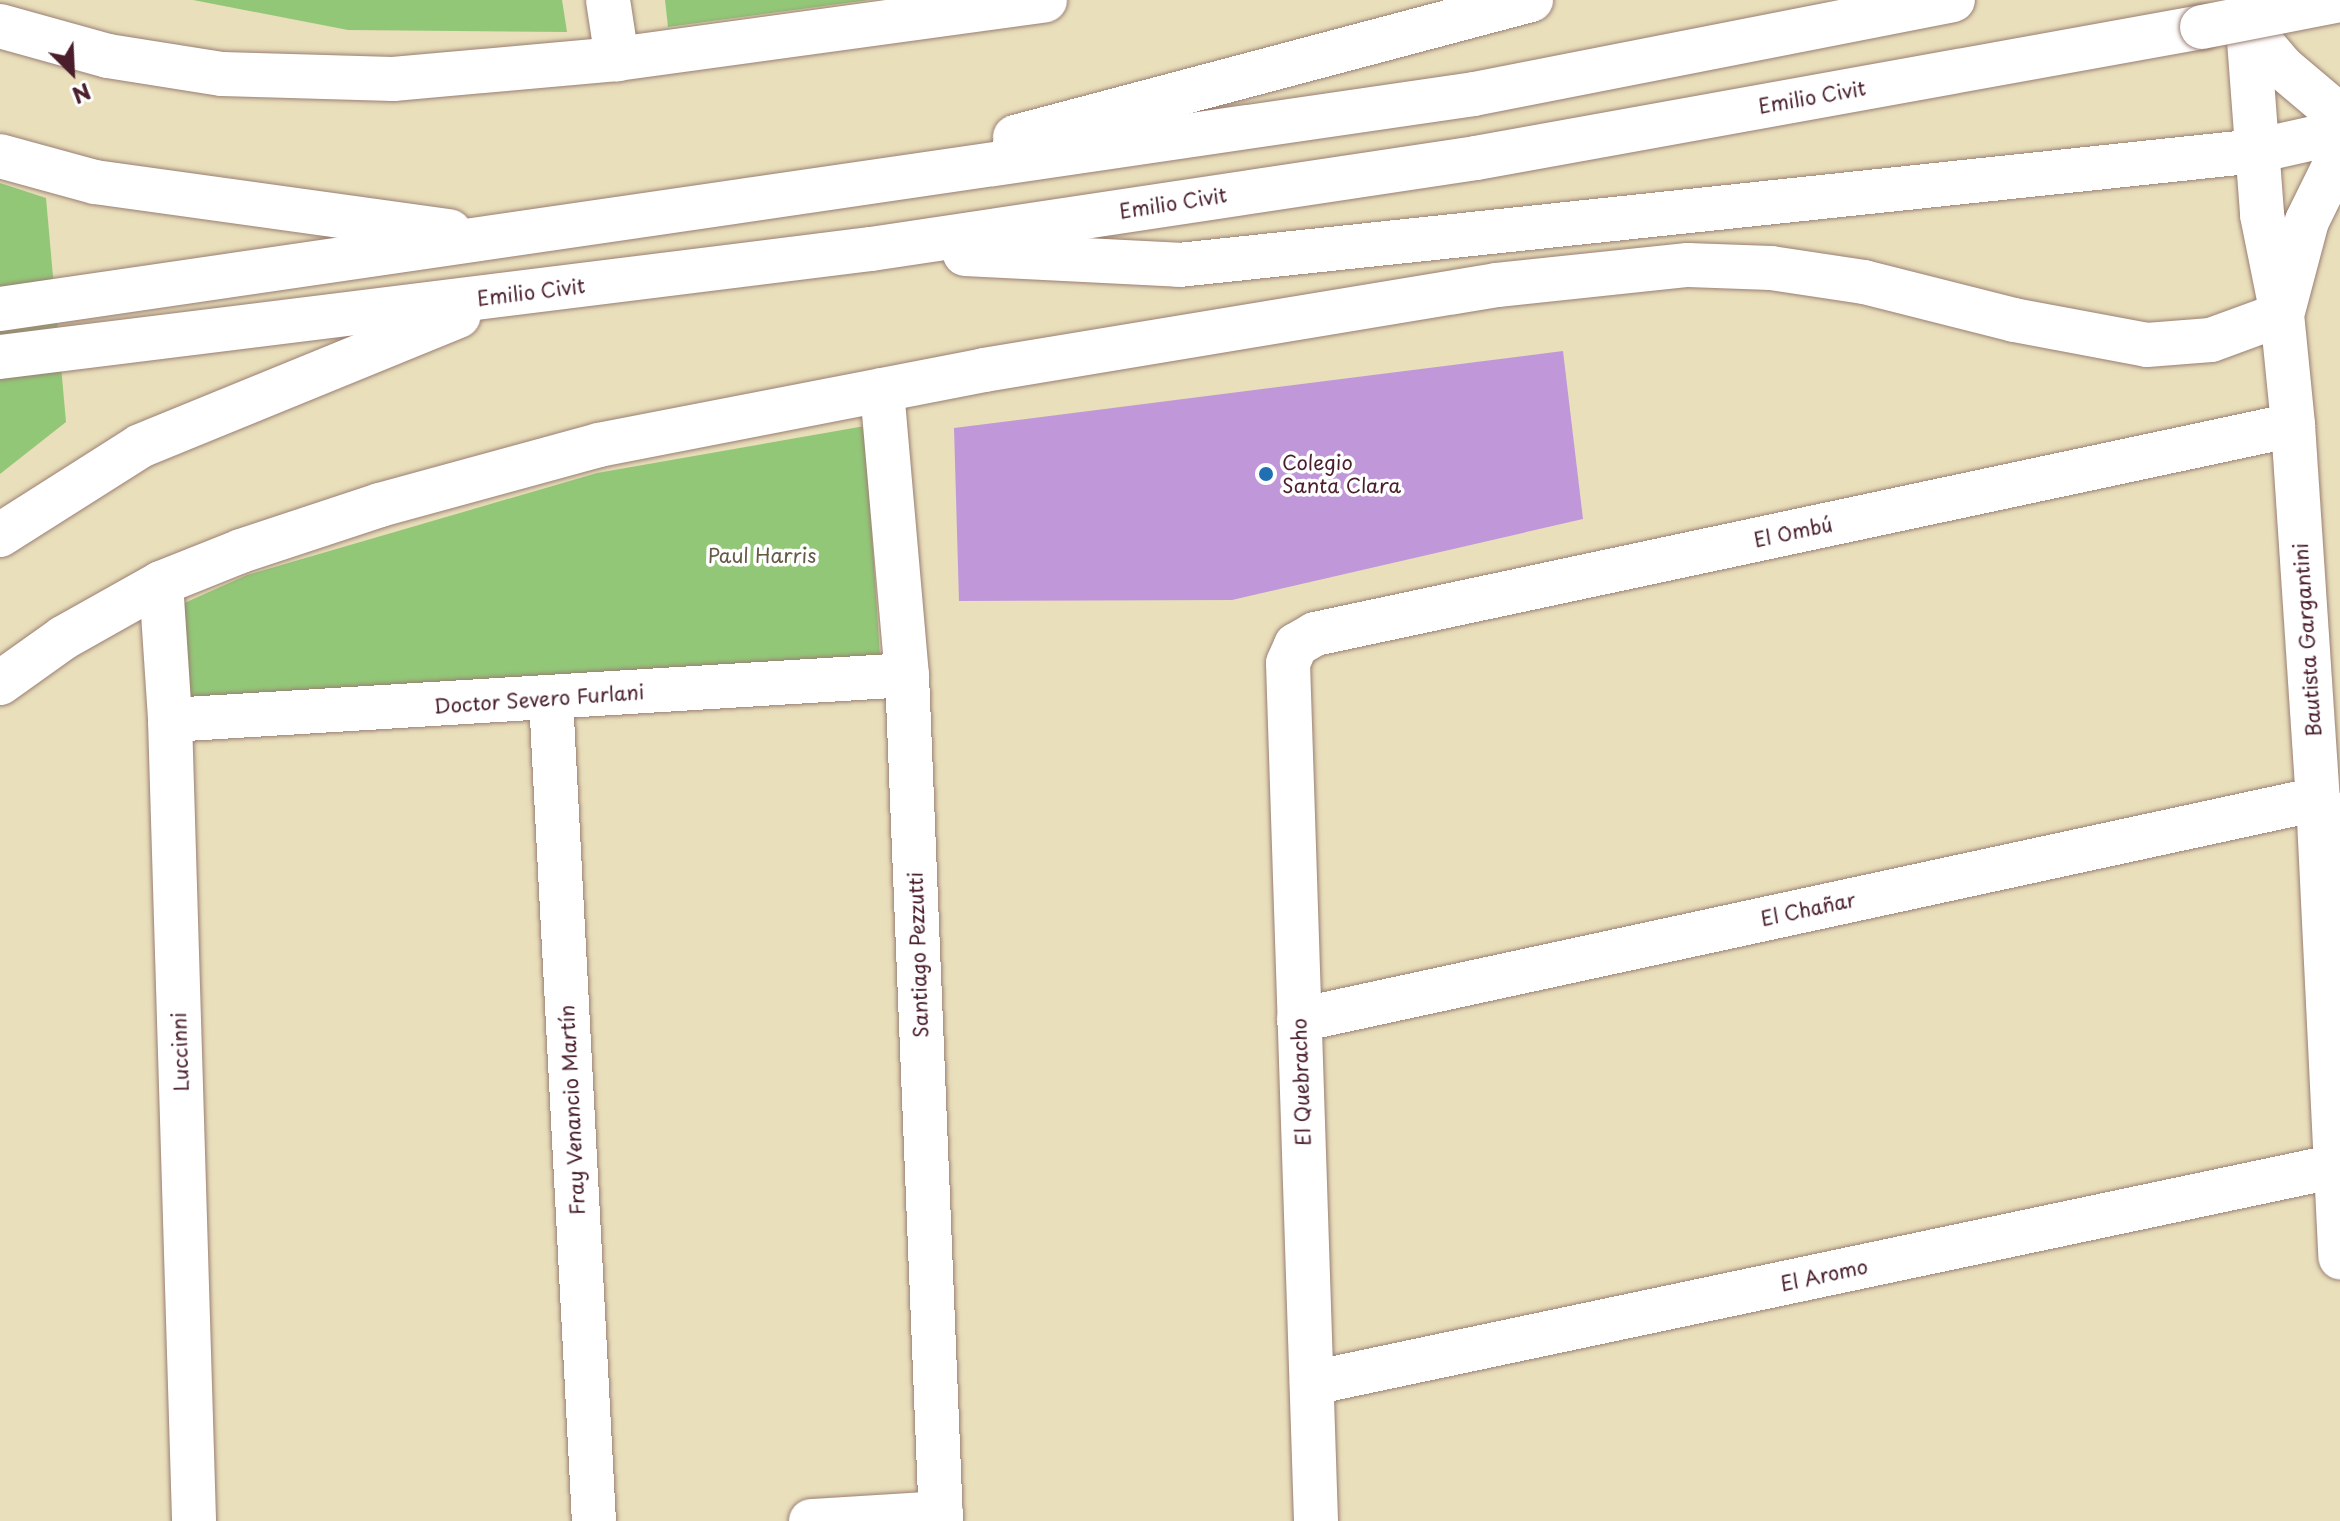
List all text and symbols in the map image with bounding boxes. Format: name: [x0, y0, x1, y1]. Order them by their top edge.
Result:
north arrow: [32, 32, 112, 112]
text: N: [67, 76, 97, 113]
street label: Emilio Civit: [1756, 76, 1868, 118]
street label: Emilio Civit: [1117, 183, 1229, 223]
street label: Emilio Civit: [475, 273, 587, 311]
place label: Colegio Santa Clara: [1282, 450, 1400, 497]
marker: Colegio Santa Clara: [1257, 465, 1275, 483]
street label: El Ombú: [1751, 512, 1835, 552]
street label: Bautista Gargantini: [2288, 542, 2326, 738]
park label: Paul Harris: [708, 543, 816, 567]
street label: Doctor Severo Furlani: [432, 680, 646, 718]
street label: Santiago Pezzutti: [903, 871, 933, 1039]
street label: El Chañar: [1758, 887, 1858, 931]
street label: Fray Venancio Martín: [555, 1004, 589, 1216]
street label: Luccinni: [167, 1012, 193, 1092]
street label: El Quebracho: [1287, 1017, 1315, 1147]
street label: El Aromo: [1778, 1254, 1870, 1296]

